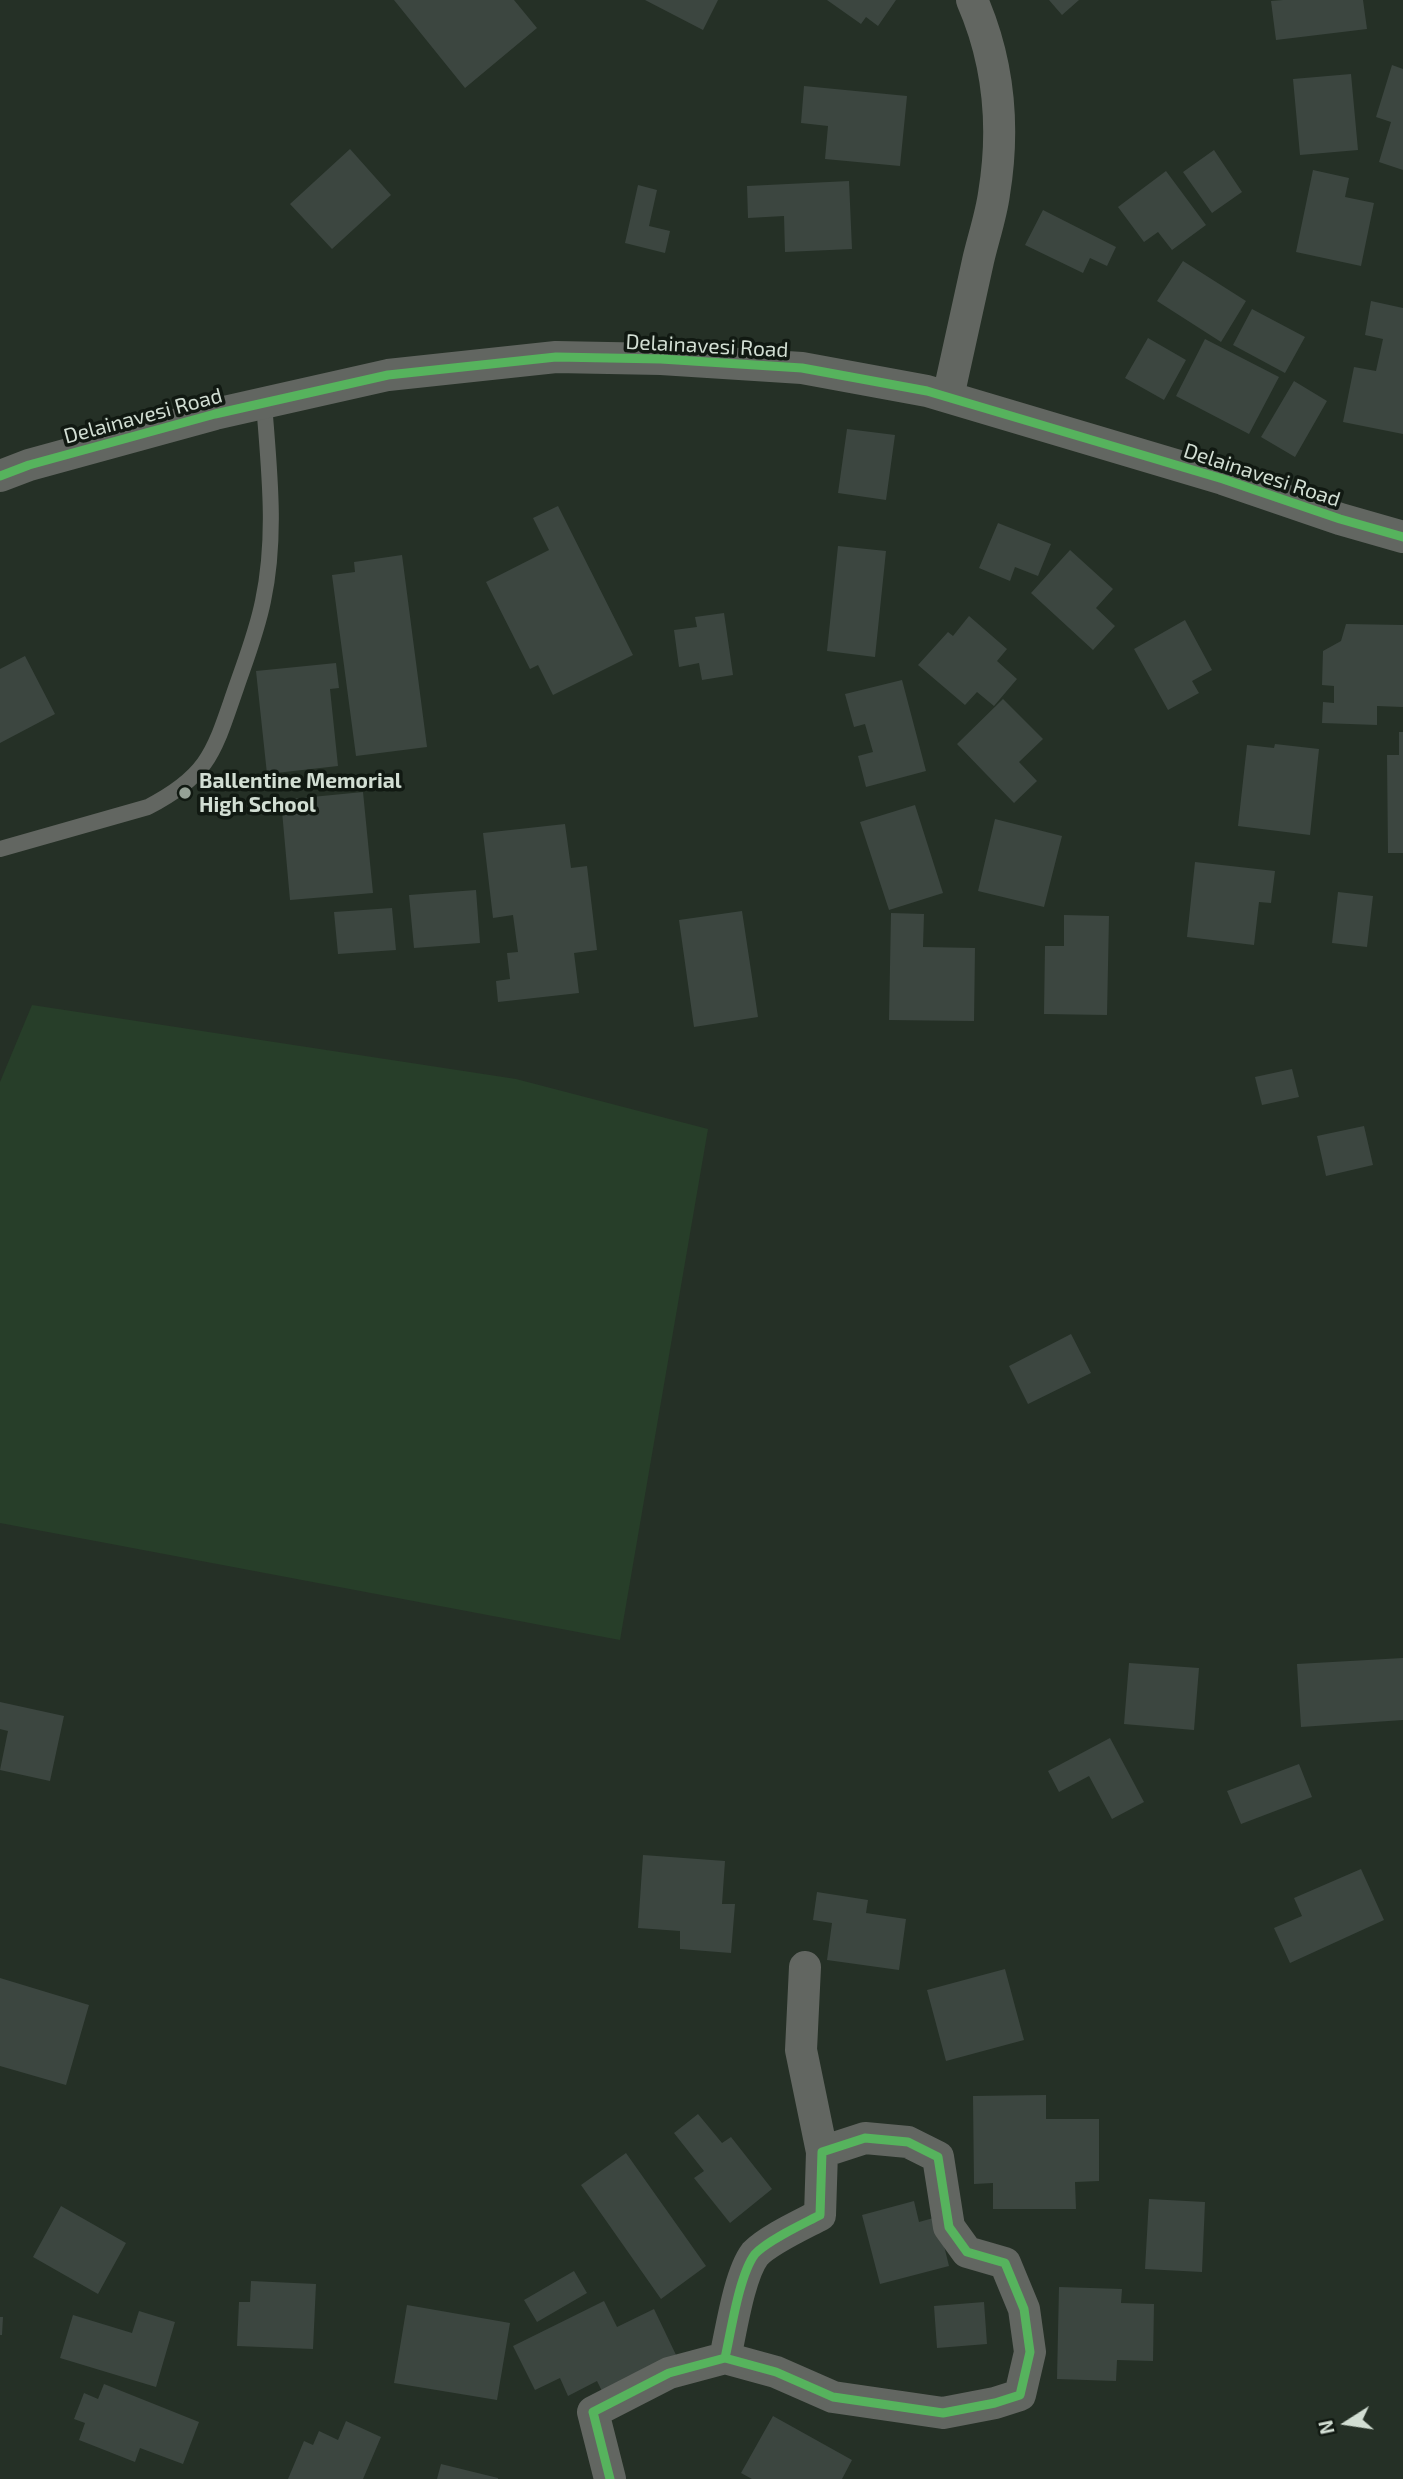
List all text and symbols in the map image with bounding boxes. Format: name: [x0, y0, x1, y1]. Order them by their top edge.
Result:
street label: Delainavesi Road: [625, 329, 789, 363]
street label: Delainavesi Road: [61, 383, 225, 449]
street label: Delainavesi Road: [1181, 438, 1343, 512]
place label: Ballentine Memorial High School: [199, 768, 402, 818]
marker: Ballentine Memorial High School: [177, 785, 193, 801]
north arrow: [1312, 2388, 1382, 2458]
text: N: [1313, 2418, 1339, 2437]

